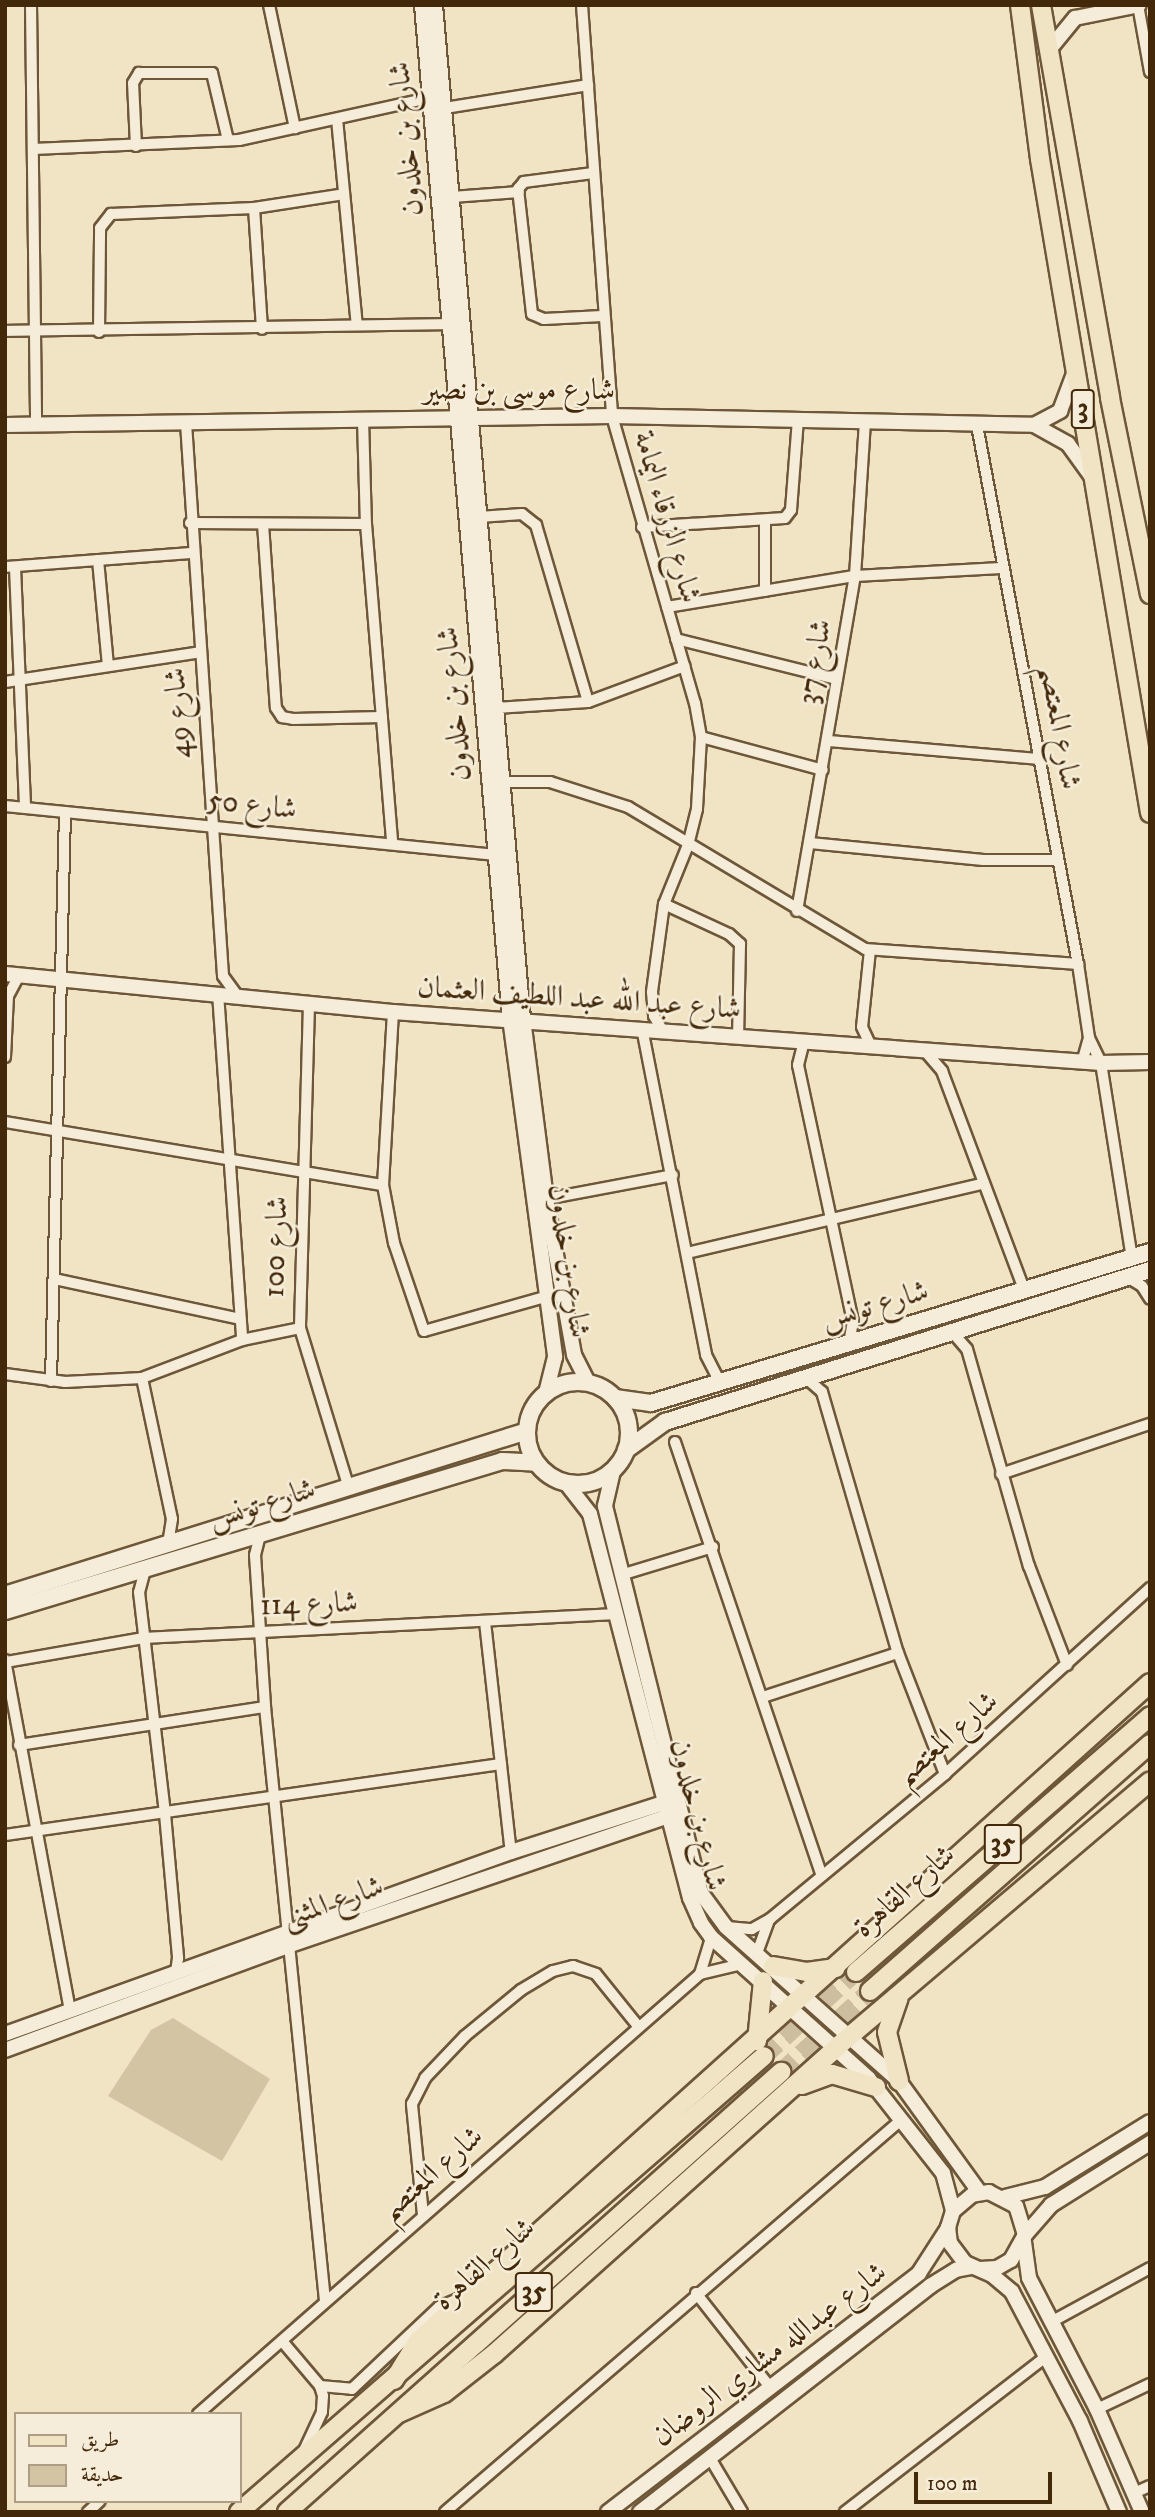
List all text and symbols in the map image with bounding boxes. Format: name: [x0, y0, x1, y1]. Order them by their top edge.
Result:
street label: شارع بن خلدون: [382, 60, 432, 218]
street label: شارع موسى بن نصير: [423, 373, 615, 409]
road number: 3: [1071, 384, 1095, 434]
street label: شارع الزرقاء اليمامة: [624, 427, 708, 607]
street label: شارع 37: [792, 617, 840, 707]
street label: شارع بن خلدون: [430, 625, 480, 783]
street label: شارع المعتصم: [1030, 662, 1088, 792]
street label: شارع 49: [158, 666, 200, 760]
street label: شارع 50: [206, 783, 298, 829]
street label: شارع عبد الله عبد اللطيف العثمان: [416, 970, 742, 1028]
street label: شارع بن خلدون: [539, 1182, 597, 1340]
street label: شارع 100: [257, 1196, 297, 1298]
street label: شارع تونس: [817, 1274, 933, 1338]
street label: شارع تونس: [204, 1472, 320, 1538]
street label: شارع 114: [259, 1585, 359, 1625]
street label: شارع المعتصم: [888, 1684, 1006, 1794]
street label: شارع بن خلدون: [661, 1735, 733, 1895]
road number: 35: [984, 1820, 1022, 1868]
street label: شارع القاهرة: [847, 1838, 963, 1946]
street label: شارع المثنى: [278, 1869, 388, 1937]
street label: شارع المعتصم: [373, 2119, 491, 2229]
street label: شارع القاهرة: [427, 2211, 543, 2319]
street label: شارع عبدالله مشاري الروضان: [645, 2255, 895, 2455]
road number: 35: [515, 2268, 553, 2316]
legend: [14, 2412, 242, 2503]
text: طريق: [81, 2427, 119, 2453]
scale bar: [917, 2458, 1055, 2502]
text: حديقة: [81, 2462, 124, 2488]
text: 100 m: [927, 2471, 978, 2497]

